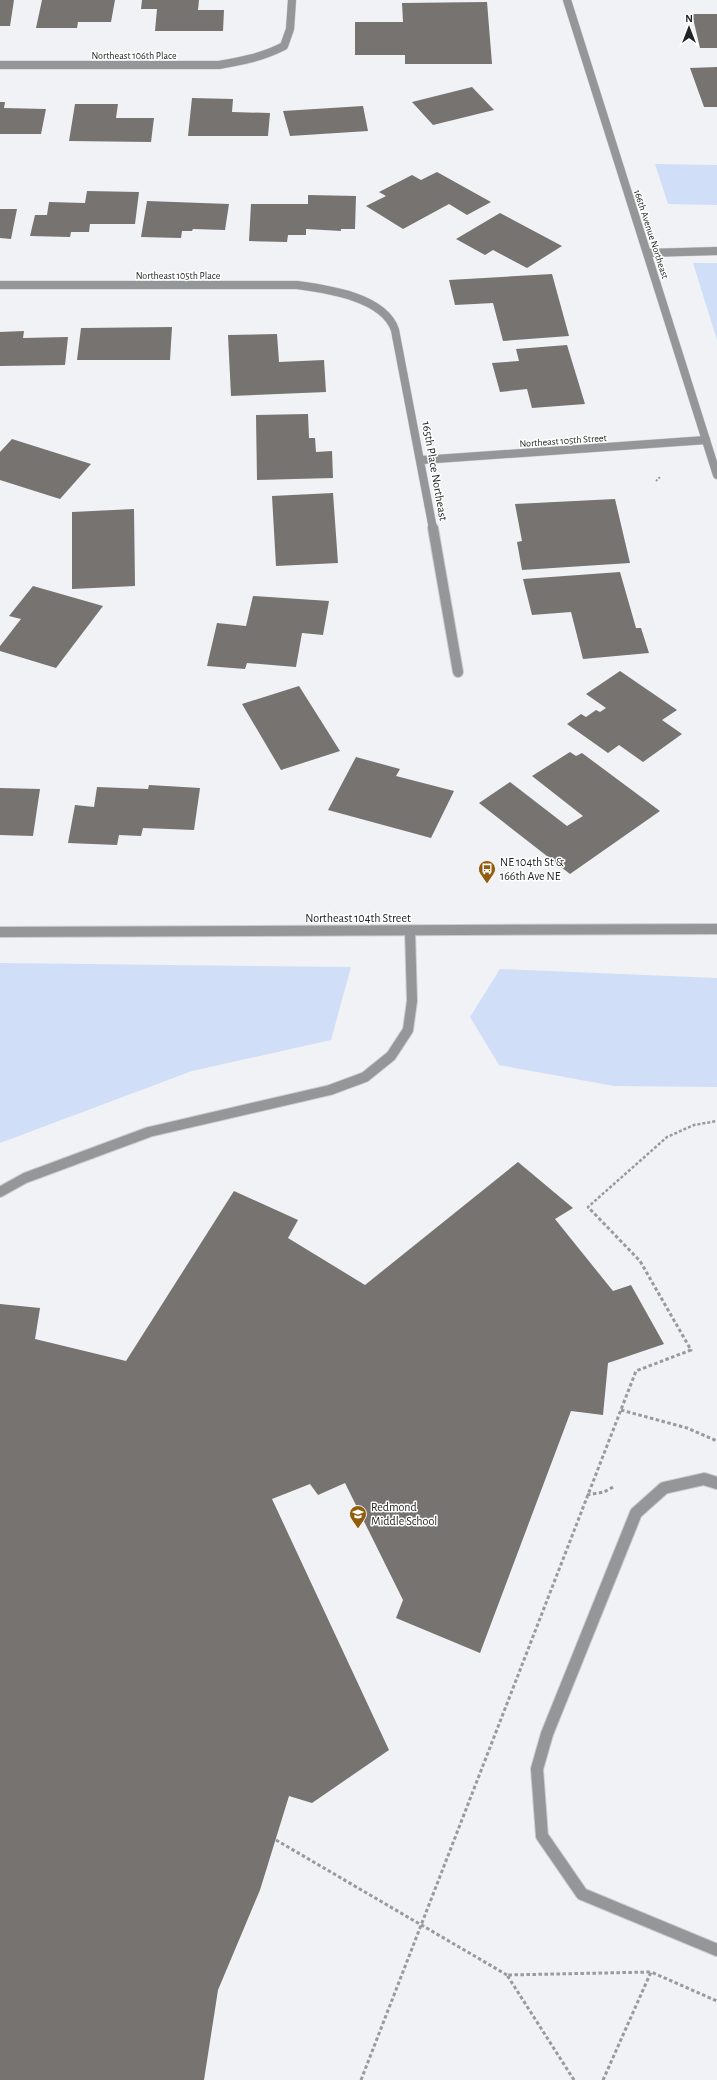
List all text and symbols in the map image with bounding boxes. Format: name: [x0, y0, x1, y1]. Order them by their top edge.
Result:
north arrow: [669, 8, 709, 48]
text: N: [685, 13, 693, 24]
street label: Northeast 106th Place: [91, 51, 177, 61]
street label: 166th Avenue Northeast: [632, 189, 670, 281]
street label: Northeast 105th Place: [136, 271, 221, 281]
street label: 165th Place Northeast: [420, 420, 450, 522]
street label: Northeast 105th Street: [519, 433, 608, 449]
place label: NE 104th St & 166th Ave NE: [500, 856, 565, 882]
bus stop icon: NE 104th St & 166th Ave NE: [477, 859, 497, 884]
street label: Northeast 104th Street: [305, 912, 411, 924]
place label: Redmond Middle School: [371, 1501, 437, 1527]
school or university icon: Redmond Middle School: [348, 1504, 368, 1529]

